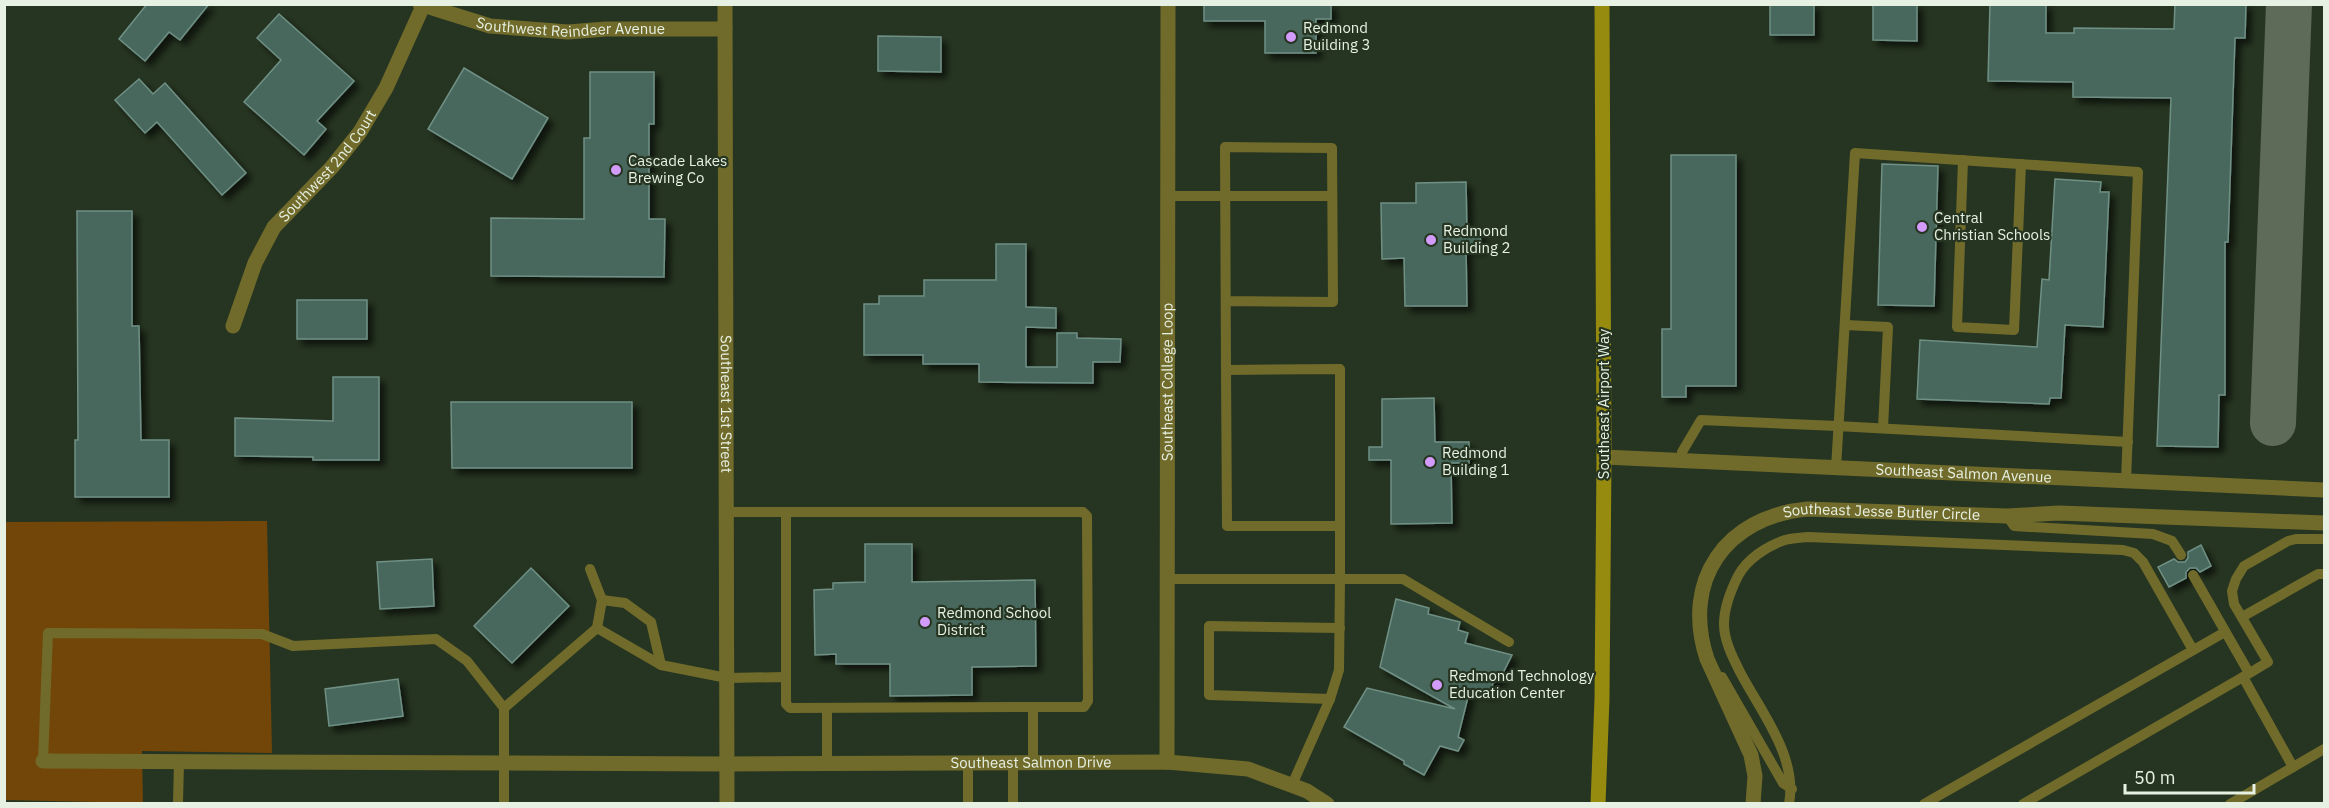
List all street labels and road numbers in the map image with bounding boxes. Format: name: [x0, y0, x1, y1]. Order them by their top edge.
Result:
street label: Southwest Reindeer Avenue: [474, 12, 665, 41]
street label: Southwest 2nd Court: [274, 106, 380, 226]
street label: Southeast College Loop: [1157, 303, 1177, 461]
street label: Southeast Airport Way: [1594, 328, 1613, 479]
street label: Southeast 1st Street: [717, 335, 736, 473]
street label: Southeast Salmon Avenue: [1875, 459, 2052, 487]
street label: Southeast Jesse Butler Circle: [1781, 499, 1980, 524]
street label: Southeast Salmon Drive: [950, 752, 1112, 772]

